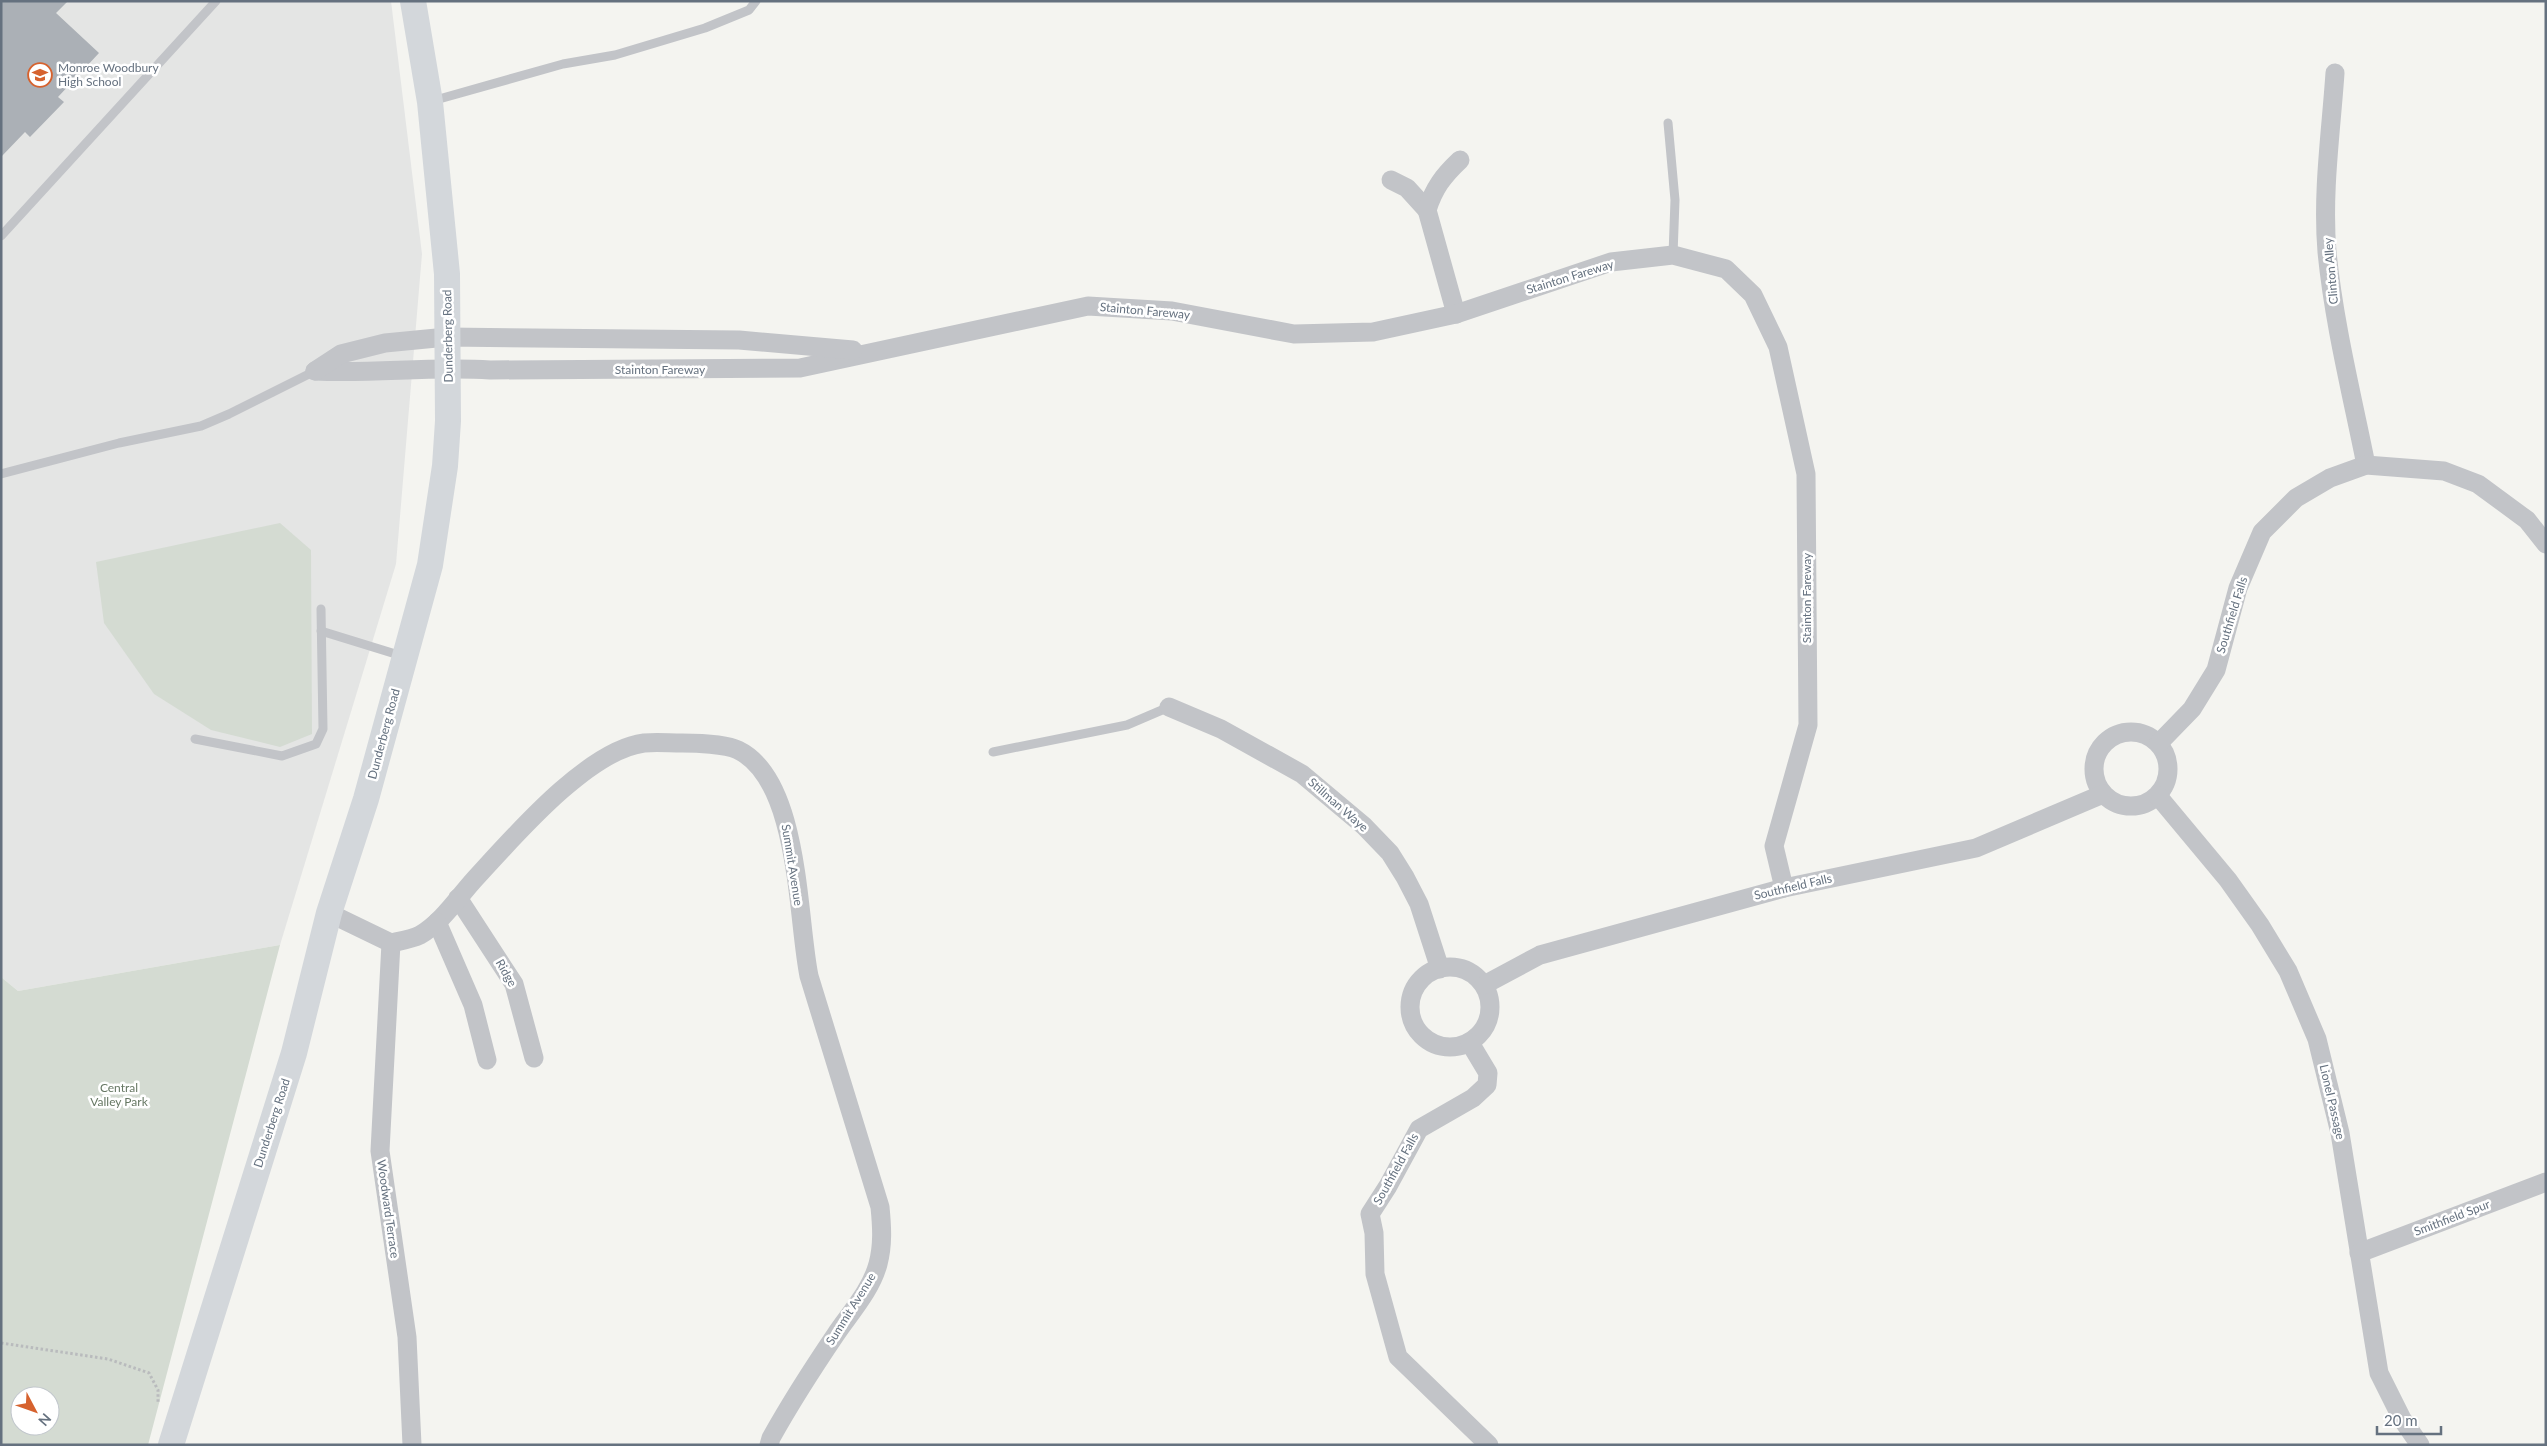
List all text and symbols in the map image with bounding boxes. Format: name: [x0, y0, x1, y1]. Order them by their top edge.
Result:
place label: Monroe Woodbury High School: [58, 60, 159, 89]
school or university icon: Monroe Woodbury High School: [27, 62, 53, 88]
street label: Clinton Alley: [2320, 236, 2341, 305]
street label: Stainton Fareway: [1524, 256, 1616, 297]
street label: Dunderberg Road: [439, 289, 456, 383]
street label: Stainton Fareway: [1099, 299, 1192, 322]
street label: Stainton Fareway: [615, 362, 706, 377]
street label: Stainton Fareway: [1799, 552, 1814, 643]
street label: Southfield Falls: [2213, 575, 2250, 655]
street label: Dunderberg Road: [364, 687, 403, 781]
street label: Stillman Waye: [1305, 774, 1371, 835]
street label: Summit Avenue: [779, 823, 806, 907]
street label: Southfield Falls: [1752, 870, 1833, 903]
street label: Ridge: [493, 956, 520, 989]
street label: Lionel Passage: [2317, 1063, 2348, 1141]
street label: Dunderberg Road: [250, 1076, 293, 1169]
park label: Central Valley Park: [90, 1080, 149, 1109]
street label: Southfield Falls: [1370, 1130, 1421, 1207]
street label: Woodward Terrace: [374, 1159, 403, 1259]
street label: Smithfield Spur: [2412, 1196, 2492, 1239]
street label: Summit Avenue: [822, 1270, 879, 1348]
north arrow: [10, 1386, 60, 1436]
scale bar: [2377, 1404, 2441, 1436]
text: N: [35, 1410, 55, 1430]
text: 20 m: [2384, 1411, 2418, 1429]

